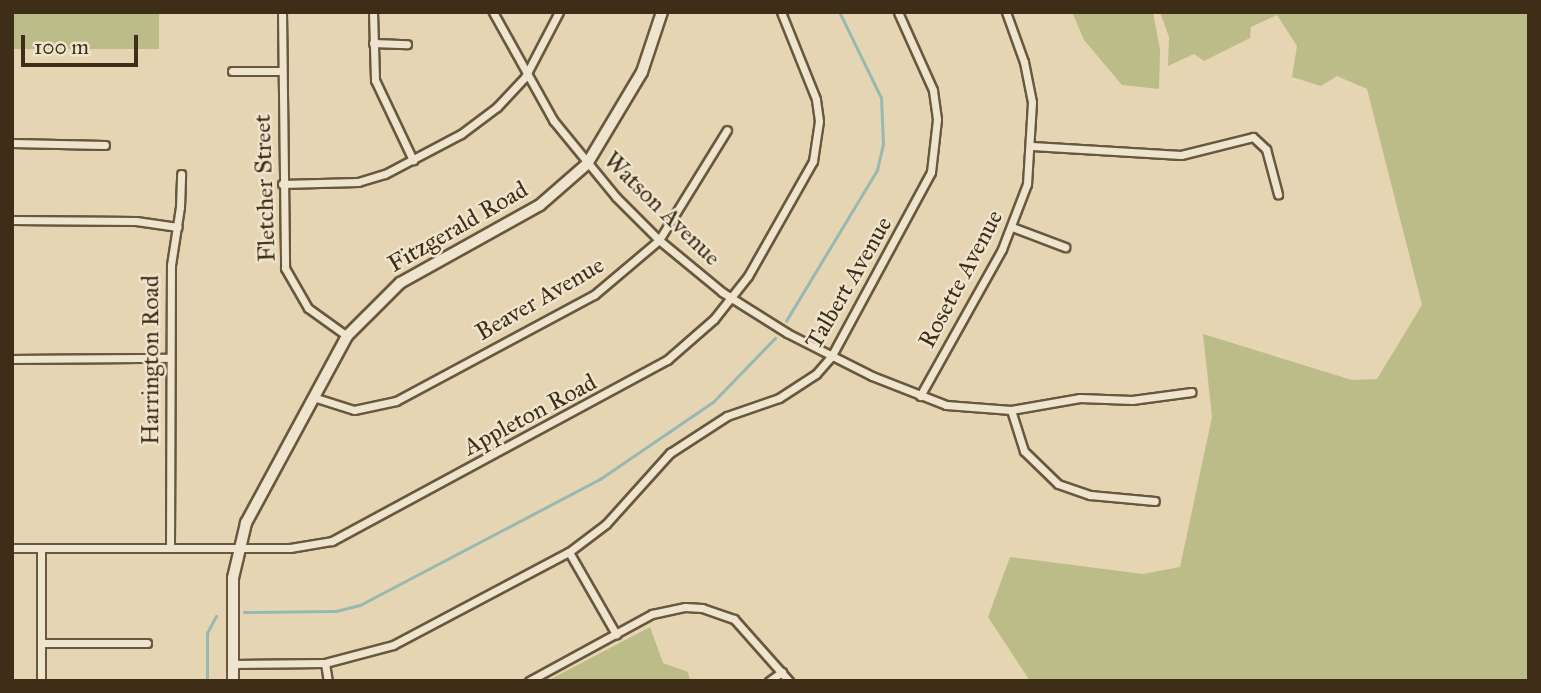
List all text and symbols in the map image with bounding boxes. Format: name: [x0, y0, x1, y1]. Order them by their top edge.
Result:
scale bar: [24, 21, 142, 65]
text: 100 m: [34, 34, 89, 60]
street label: Fletcher Street: [248, 114, 282, 262]
street label: Watson Avenue: [598, 146, 726, 272]
street label: Fitzgerald Road: [383, 175, 533, 279]
street label: Rosette Avenue: [913, 205, 1009, 353]
street label: Talbert Avenue: [800, 212, 898, 354]
street label: Beaver Avenue: [471, 251, 609, 347]
street label: Harrington Road: [137, 275, 165, 445]
street label: Appleton Road: [459, 368, 601, 462]

